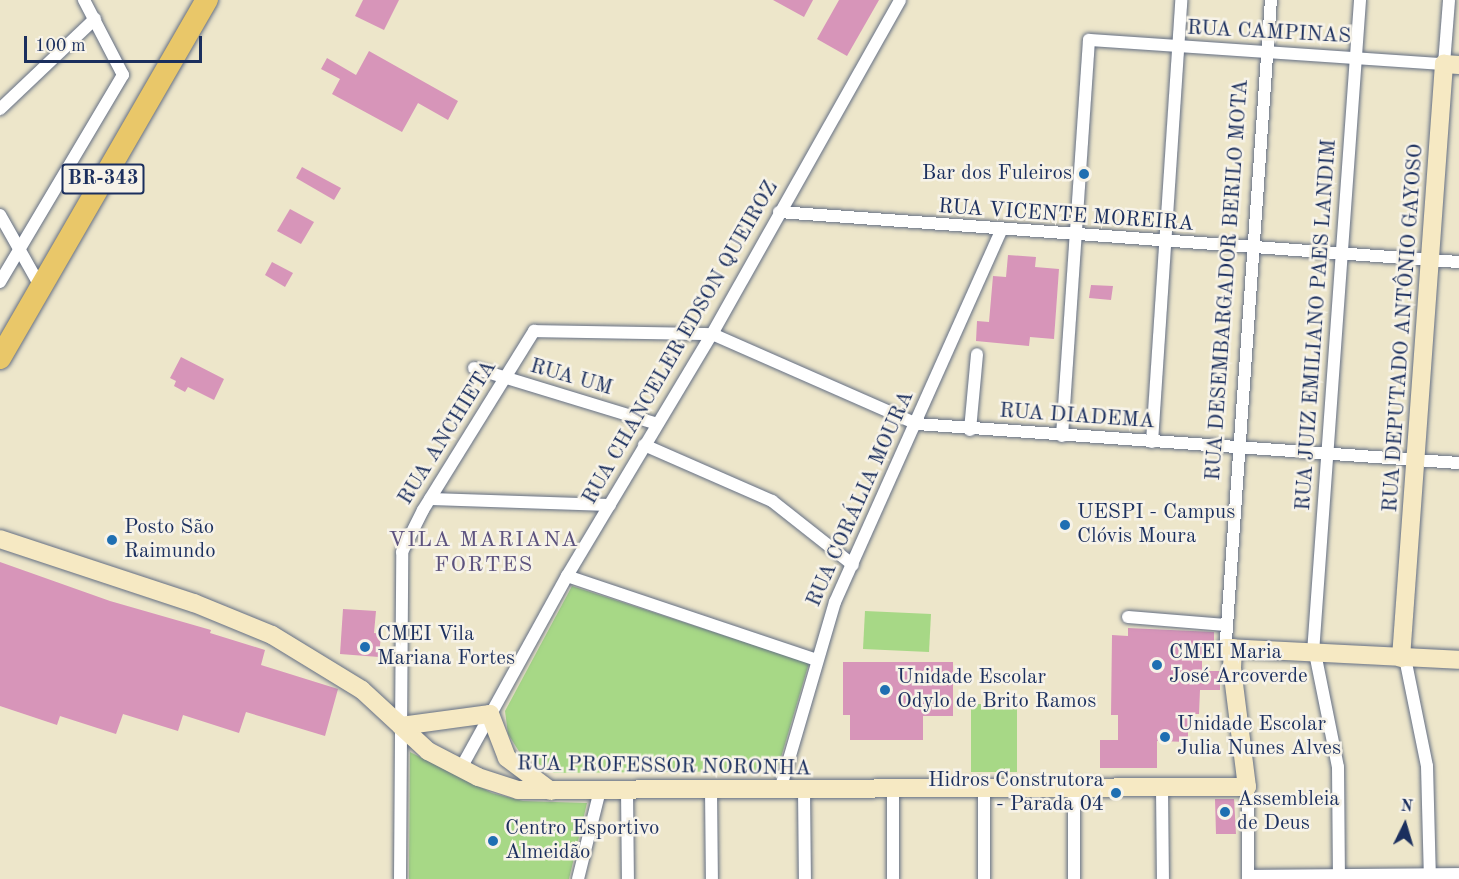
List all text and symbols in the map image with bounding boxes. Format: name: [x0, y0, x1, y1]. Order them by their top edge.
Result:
street label: RUA CAMPINAS: [1186, 16, 1352, 50]
scale bar: [27, 24, 206, 62]
text: 100 m: [35, 37, 86, 55]
street label: RUA DESEMBARGADOR BERILO MOTA: [1201, 78, 1255, 482]
street label: RUA JUIZ EMILIANO PAES LANDIM: [1291, 138, 1343, 512]
street label: RUA DEPUTADO ANTÔNIO GAYOSO: [1379, 143, 1429, 513]
place label: Bar dos Fuleiros: [922, 161, 1072, 187]
road number: BR-343: [61, 162, 145, 196]
marker: Bar dos Fuleiros: [1077, 167, 1091, 181]
street label: RUA CHANCELER EDSON QUEIROZ: [578, 177, 784, 509]
street label: RUA VICENTE MOREIRA: [937, 194, 1195, 238]
street label: RUA UM: [527, 354, 615, 402]
street label: RUA ANCHIETA: [393, 356, 503, 510]
street label: RUA CORÁLIA MOURA: [802, 387, 920, 611]
street label: RUA DIADEMA: [998, 399, 1156, 435]
place label: UESPI - Campus Clóvis Moura: [1077, 500, 1235, 550]
place label: Posto São Raimundo: [124, 515, 216, 565]
marker: UESPI - Campus Clóvis Moura: [1058, 518, 1072, 532]
district label: VILA MARIANA FORTES: [389, 527, 579, 578]
marker: Posto São Raimundo: [105, 533, 119, 547]
place label: CMEI Vila Mariana Fortes: [377, 622, 515, 672]
marker: CMEI Vila Mariana Fortes: [358, 640, 372, 654]
place label: CMEI Maria José Arcoverde: [1169, 640, 1308, 690]
marker: CMEI Maria José Arcoverde: [1150, 658, 1164, 672]
place label: Unidade Escolar Odylo de Brito Ramos: [897, 665, 1096, 715]
marker: Unidade Escolar Odylo de Brito Ramos: [878, 683, 892, 697]
place label: Unidade Escolar Julia Nunes Alves: [1177, 712, 1341, 762]
marker: Unidade Escolar Julia Nunes Alves: [1158, 730, 1172, 744]
street label: RUA PROFESSOR NORONHA: [517, 752, 811, 782]
place label: Hidros Construtora - Parada 04: [928, 768, 1104, 818]
marker: Hidros Construtora - Parada 04: [1109, 786, 1123, 800]
place label: Assembleia de Deus: [1237, 787, 1340, 837]
north arrow: [1375, 795, 1435, 855]
text: N: [1400, 799, 1413, 816]
marker: Assembleia de Deus: [1218, 805, 1232, 819]
place label: Centro Esportivo Almeidão: [505, 816, 659, 866]
marker: Centro Esportivo Almeidão: [486, 834, 500, 848]

